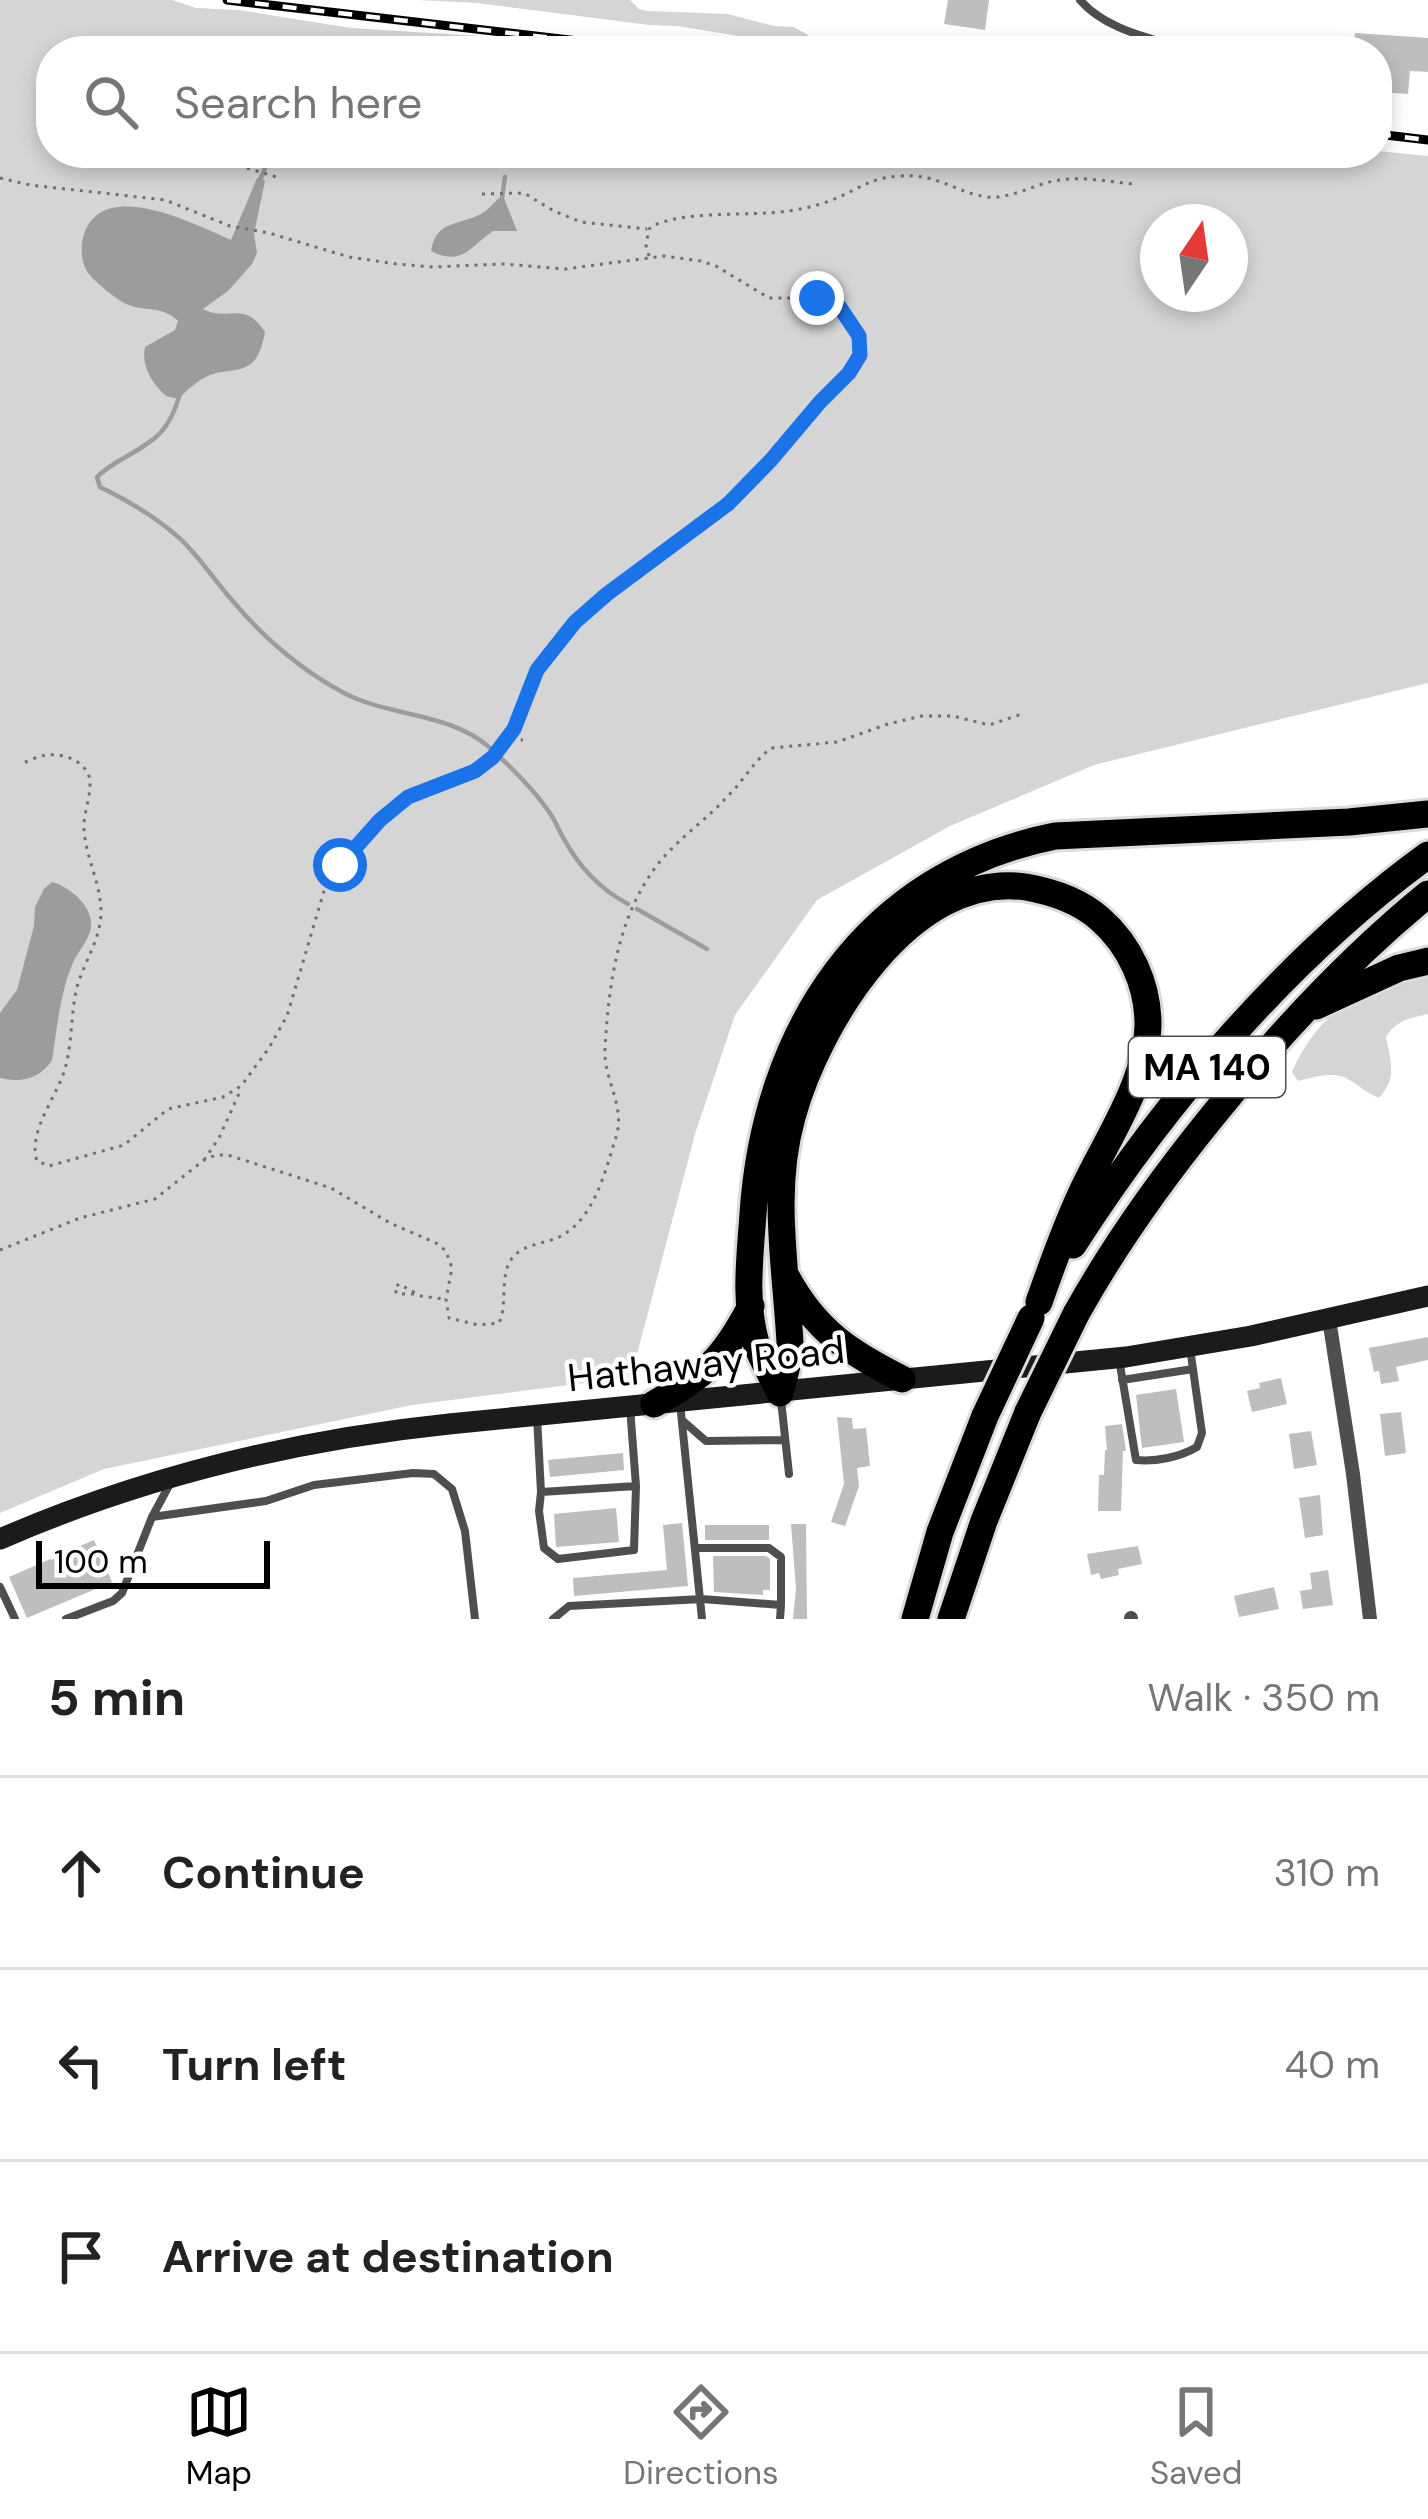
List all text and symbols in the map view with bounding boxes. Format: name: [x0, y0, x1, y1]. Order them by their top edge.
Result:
search box: [36, 36, 1392, 168]
icon: search: [78, 69, 144, 135]
text: Search here: [174, 73, 422, 132]
north arrow: [1140, 204, 1248, 312]
route end: [790, 271, 844, 325]
route start: [313, 838, 367, 892]
road number: MA 140: [1129, 1037, 1285, 1097]
street label: Hathaway Road: [565, 1324, 847, 1403]
scale bar: [36, 1535, 270, 1588]
text: 100 m: [54, 1540, 148, 1583]
text: 5 min: [48, 1664, 185, 1731]
text: Walk · 350 m: [1147, 1672, 1380, 1723]
icon: ahead: [48, 1840, 114, 1906]
text: Continue: [162, 1843, 365, 1902]
text: 310 m: [1274, 1847, 1380, 1898]
icon: left: [48, 2032, 114, 2098]
text: Turn left: [162, 2035, 346, 2094]
text: 40 m: [1285, 2039, 1380, 2090]
icon: arrive: [48, 2224, 114, 2290]
text: Arrive at destination: [162, 2227, 614, 2286]
tab: Map: [186, 2379, 252, 2494]
tab: Directions: [623, 2379, 779, 2494]
tab: Saved: [1150, 2379, 1242, 2494]

